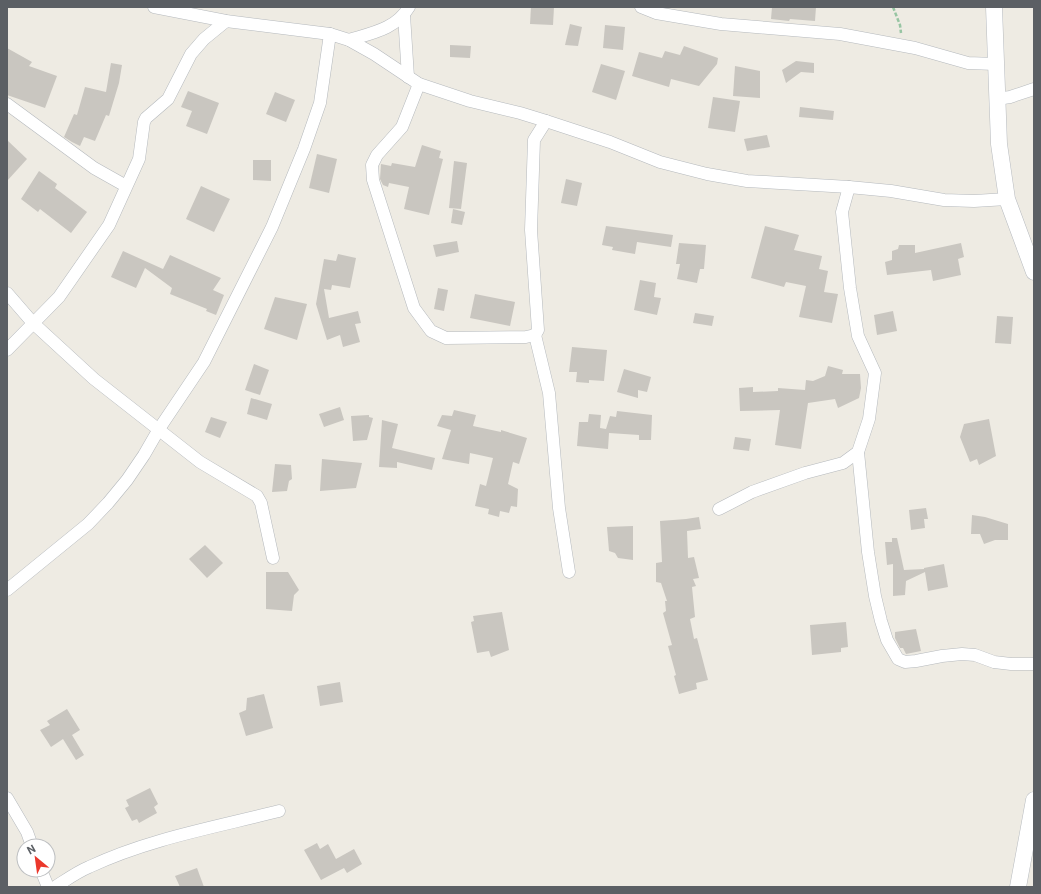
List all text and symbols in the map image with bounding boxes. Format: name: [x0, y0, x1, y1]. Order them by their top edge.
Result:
north arrow: [16, 838, 56, 878]
text: N: [25, 842, 38, 857]

